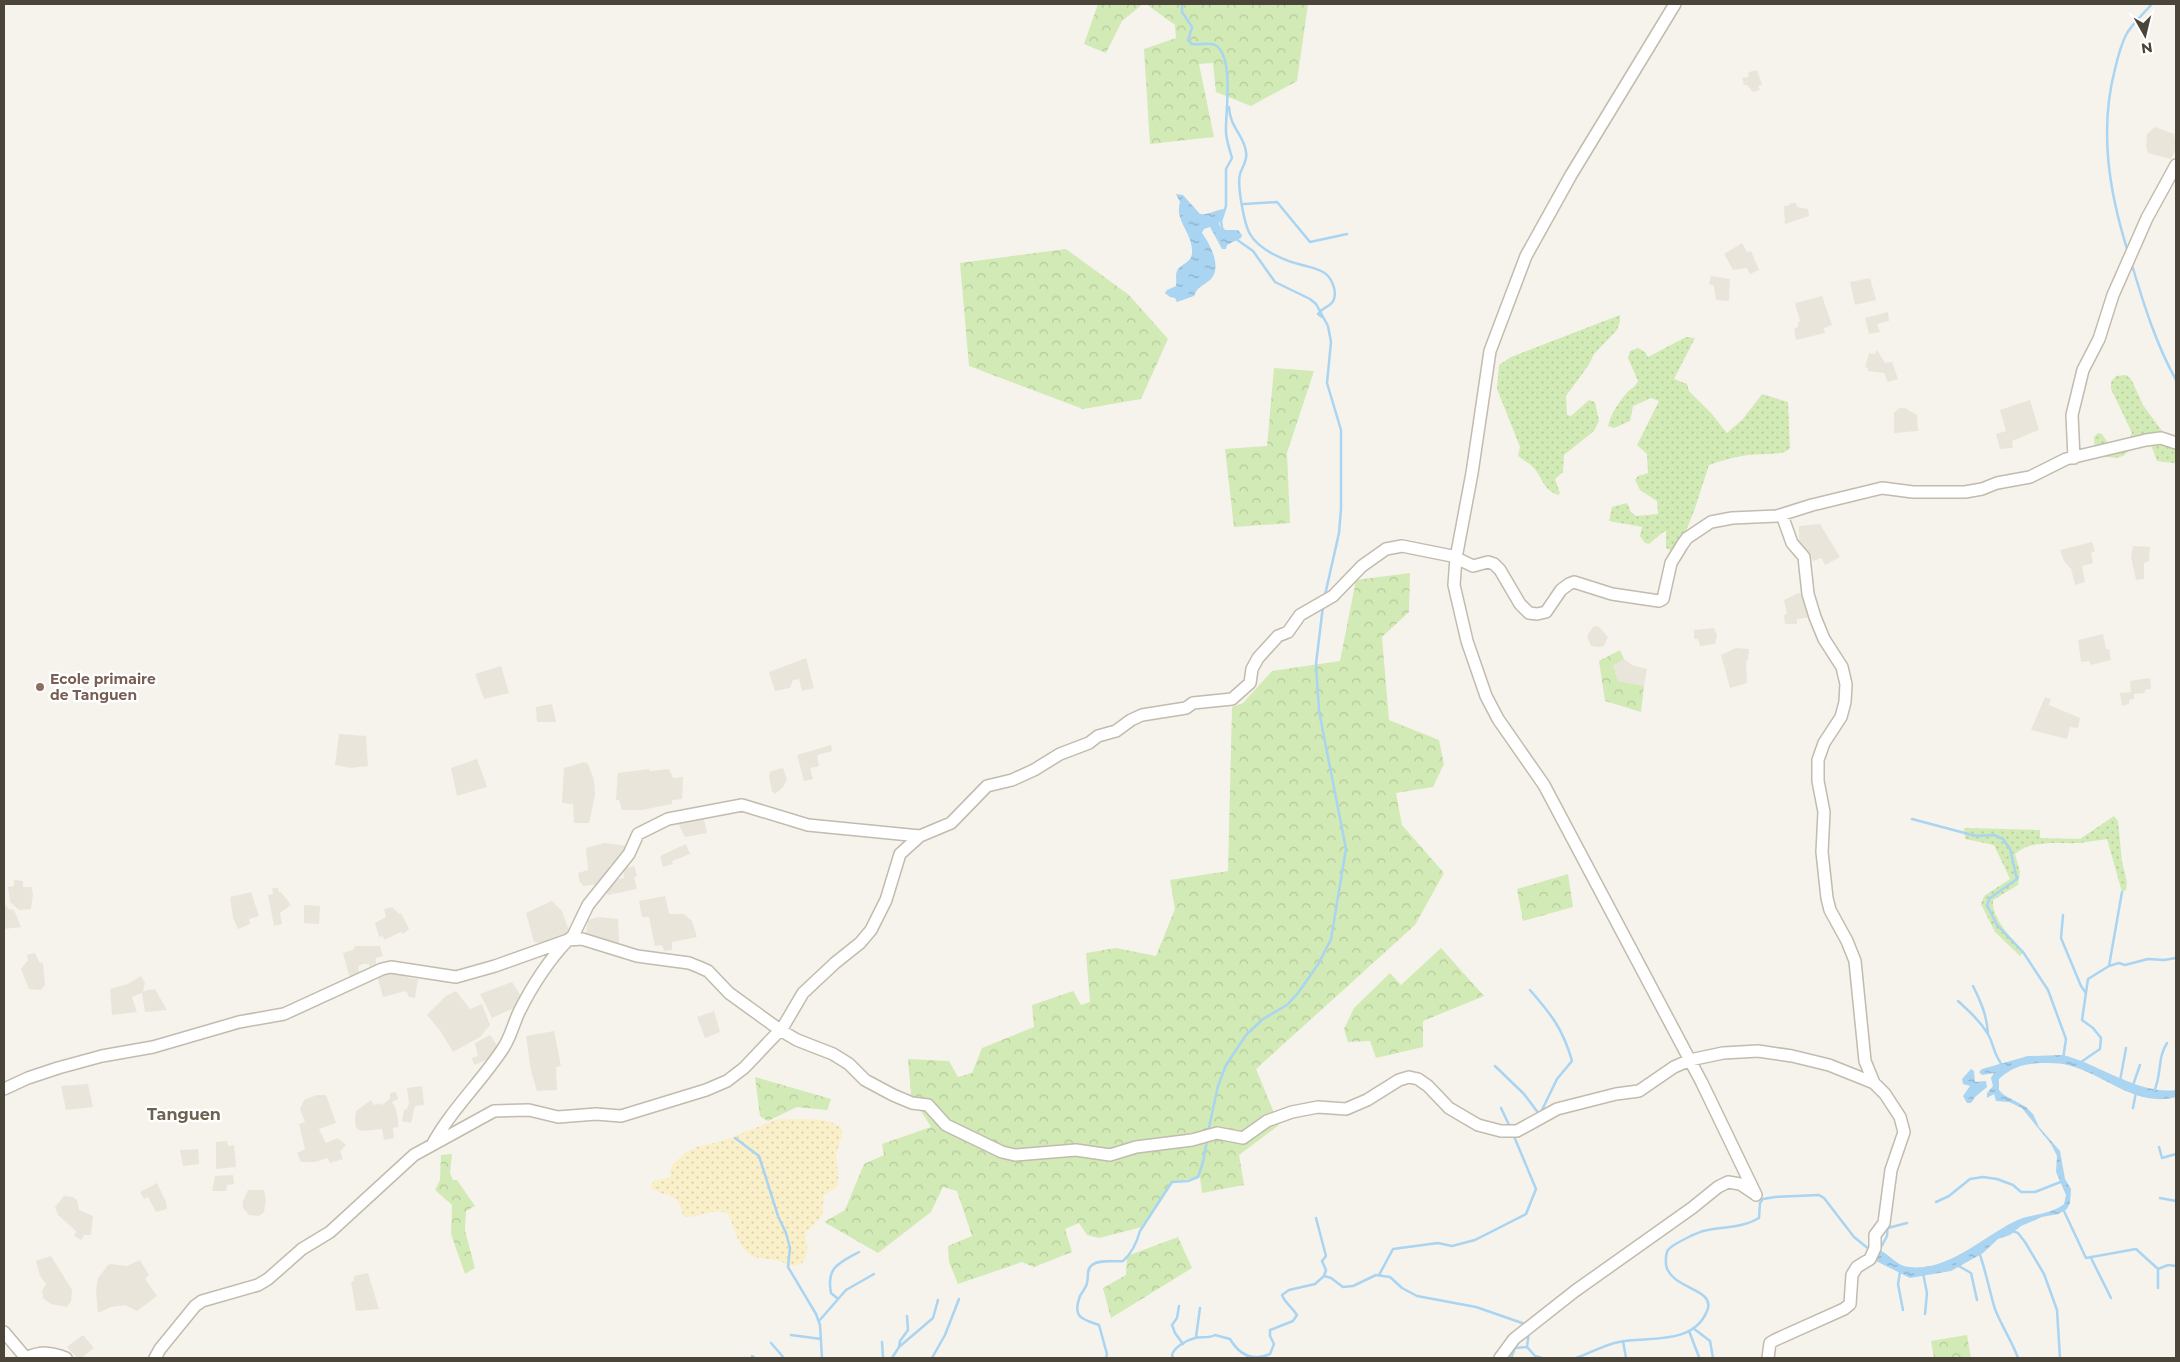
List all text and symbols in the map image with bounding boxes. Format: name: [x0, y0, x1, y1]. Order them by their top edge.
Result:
north arrow: [2120, 10, 2170, 60]
text: N: [2140, 38, 2154, 58]
place label: Ecole primaire de Tanguen: [50, 670, 156, 704]
marker: Ecole primaire de Tanguen: [34, 681, 46, 693]
district label: Tanguen: [147, 1105, 221, 1124]

